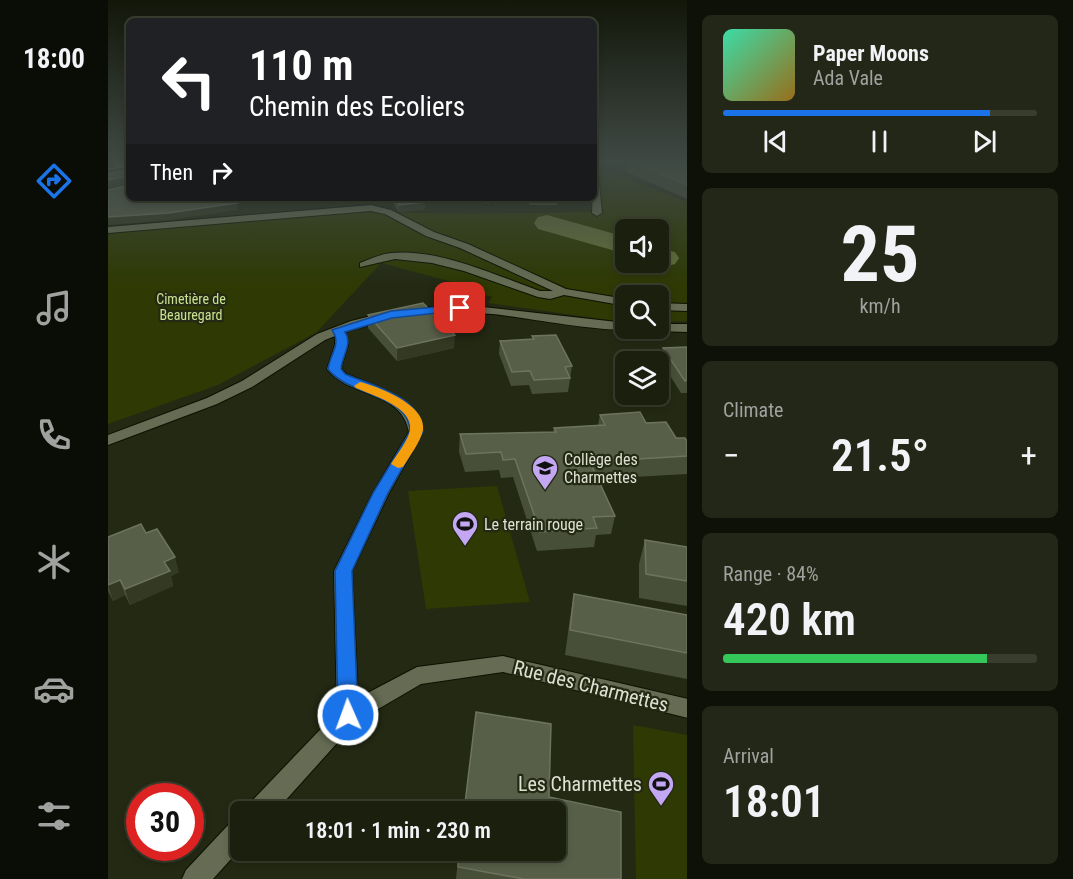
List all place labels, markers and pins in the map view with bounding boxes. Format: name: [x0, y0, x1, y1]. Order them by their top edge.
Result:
pin: [434, 282, 485, 333]
place label: Collège des Charmettes: [564, 450, 638, 487]
school or university icon: Collège des Charmettes: [530, 453, 560, 491]
sports icon: Le terrain rouge: [450, 509, 480, 547]
place label: Le terrain rouge: [484, 515, 583, 534]
sports icon: Les Charmettes: [646, 769, 676, 807]
place label: Les Charmettes: [518, 772, 642, 796]

